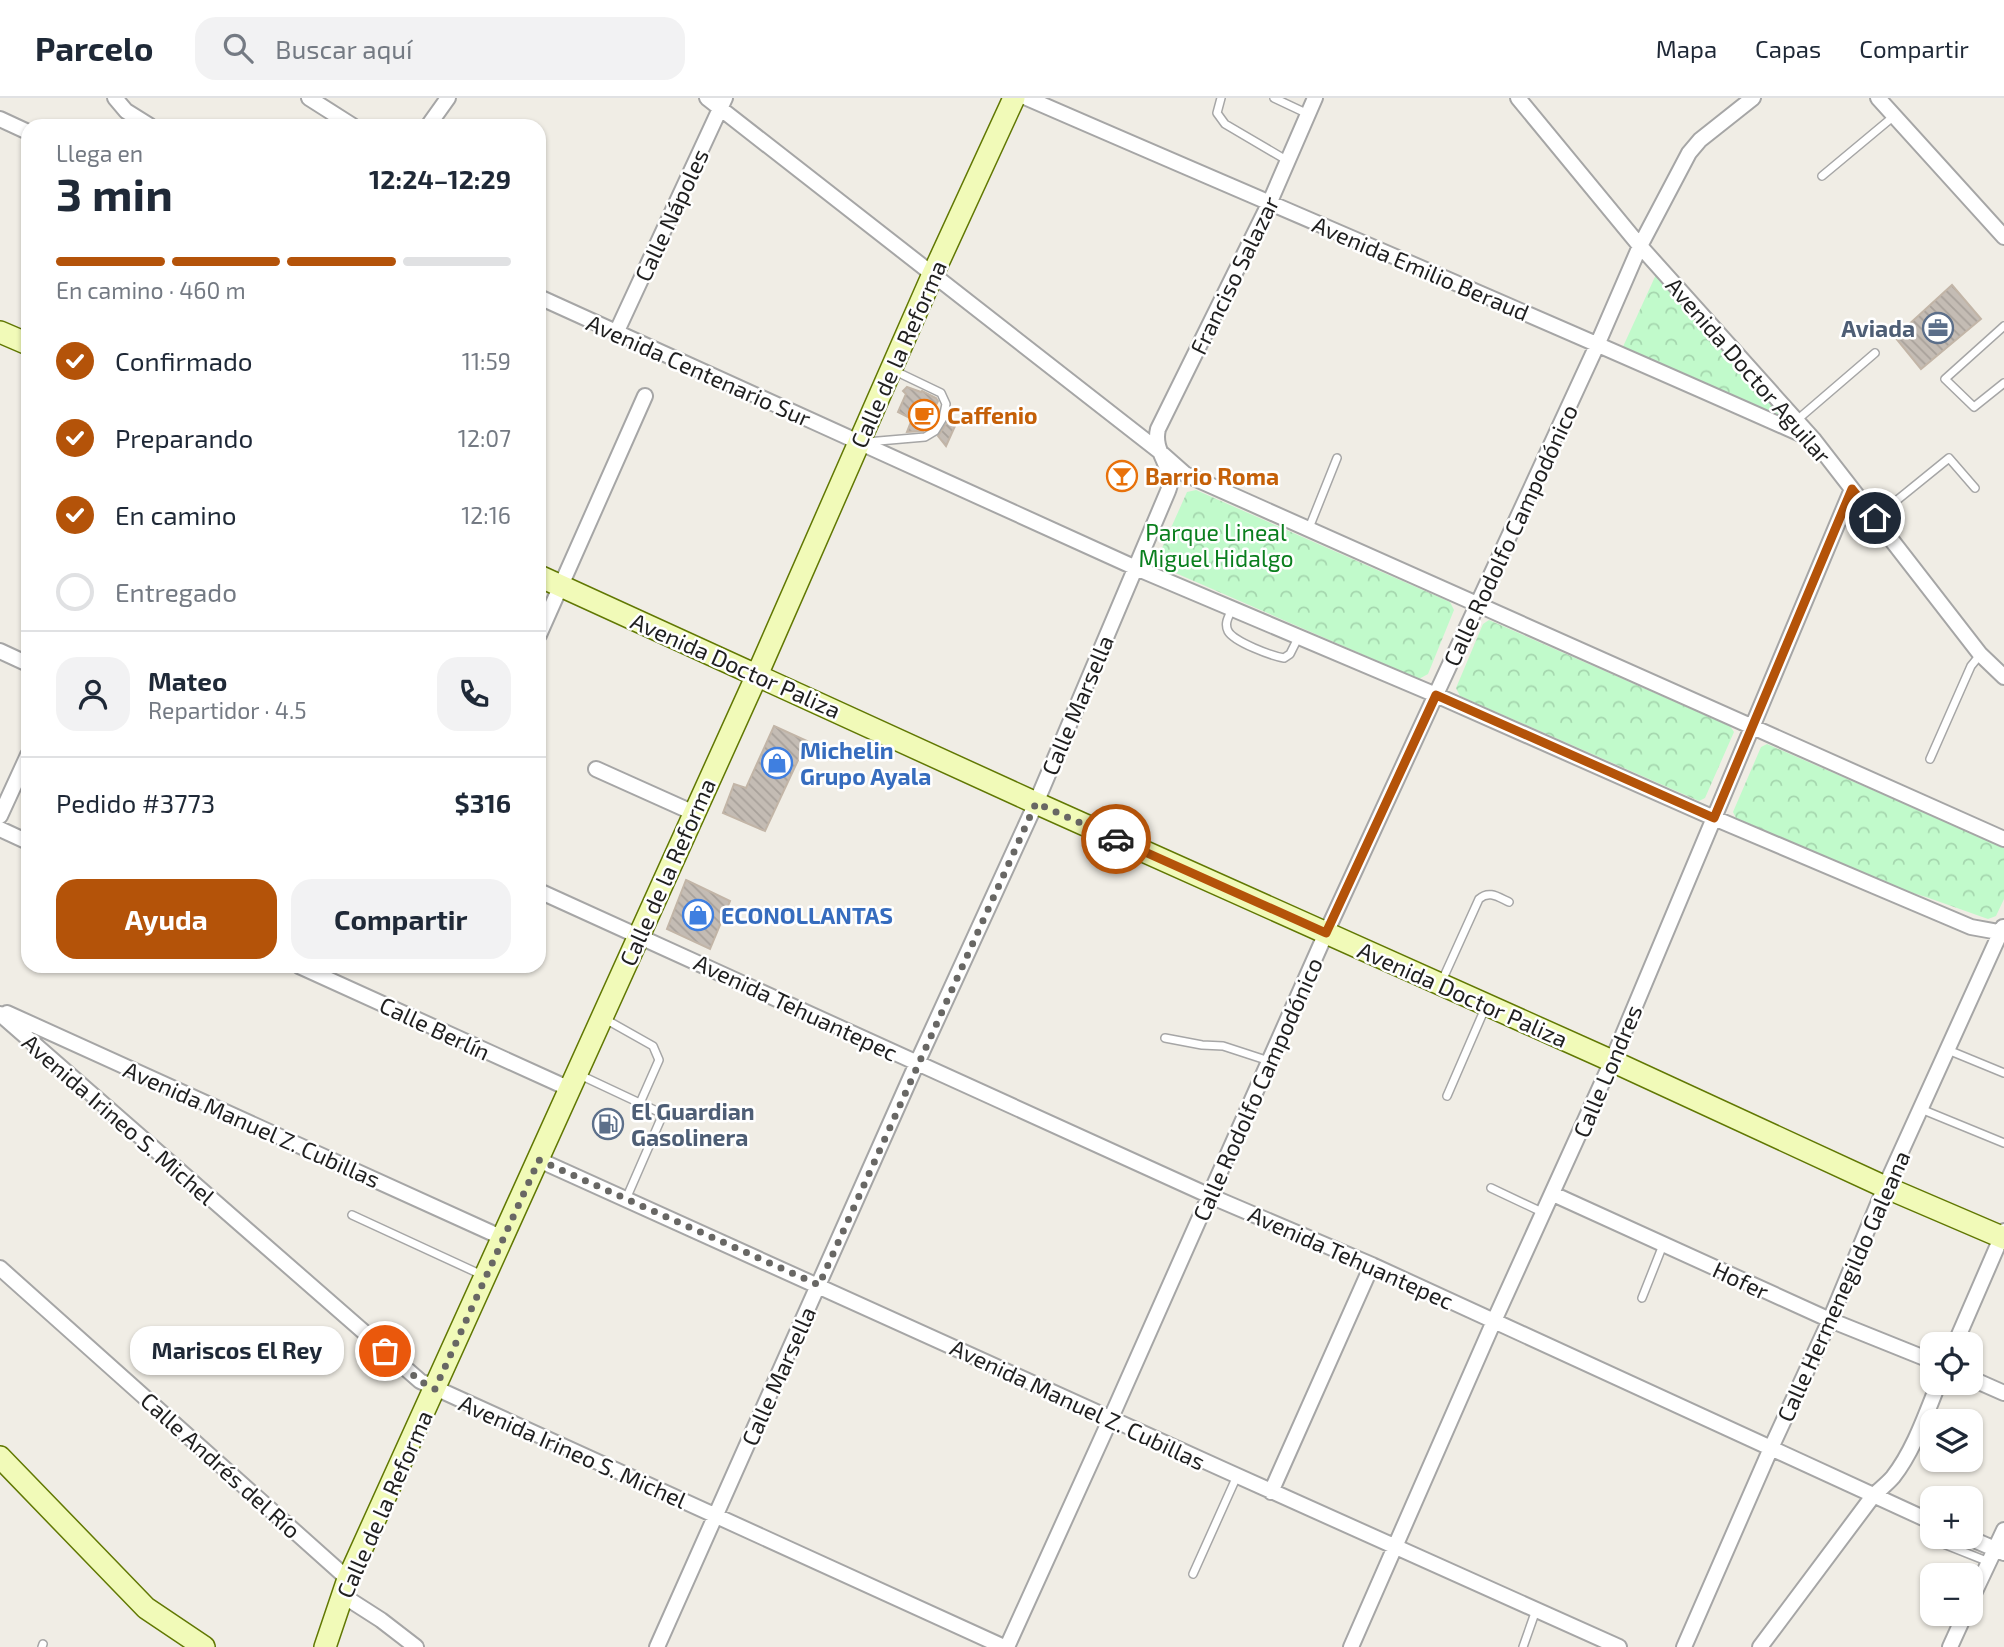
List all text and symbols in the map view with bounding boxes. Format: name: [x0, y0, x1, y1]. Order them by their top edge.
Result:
search box: [195, 17, 685, 80]
text: Parcelo: [35, 28, 153, 68]
icon: search: [219, 29, 257, 67]
text: Buscar aquí: [275, 33, 413, 64]
text: Mapa: [1656, 34, 1717, 63]
text: Capas: [1755, 34, 1821, 63]
text: Compartir: [1859, 34, 1969, 63]
text: Llega en: [56, 139, 143, 167]
street label: Calle Nápoles: [628, 144, 714, 286]
text: 12:24–12:29: [369, 163, 511, 194]
text: 3 min: [56, 165, 173, 220]
street label: Franciso Salazar: [1184, 191, 1284, 359]
street label: Avenida Emilio Beraud: [1309, 210, 1533, 326]
street label: Calle de la Reforma: [844, 256, 952, 452]
street label: Avenida Doctor Aguilar: [1660, 271, 1838, 469]
text: En camino · 460 m: [56, 276, 246, 304]
street label: Avenida Centenario Sur: [583, 308, 815, 432]
office icon: Aviada: [1921, 311, 1955, 345]
place label: Aviada: [1841, 314, 1915, 342]
icon: check: [56, 342, 94, 380]
text: Confirmado: [115, 345, 253, 376]
text: 11:59: [462, 347, 511, 375]
cafe icon: Caffenio: [907, 398, 941, 432]
street label: Calle Rodolfo Campodónico: [1437, 400, 1583, 670]
place label: Caffenio: [947, 401, 1038, 429]
icon: check: [56, 419, 94, 457]
text: Preparando: [115, 422, 253, 453]
text: 12:07: [458, 424, 511, 452]
bar icon: Barrio Roma: [1105, 459, 1139, 493]
place label: Barrio Roma: [1145, 462, 1279, 490]
pin: [1845, 488, 1905, 548]
icon: check: [56, 496, 94, 534]
text: En camino: [115, 499, 237, 530]
icon: home: [1856, 499, 1894, 537]
text: 12:16: [461, 501, 511, 529]
park label: Parque Lineal Miguel Hidalgo: [1138, 518, 1294, 572]
text: Entregado: [115, 576, 237, 607]
street label: Avenida Doctor Paliza: [627, 606, 845, 724]
street label: Calle Marsella: [1035, 631, 1119, 779]
button: person: [56, 657, 130, 731]
button: phone: [437, 657, 511, 731]
text: Mateo: [148, 665, 227, 696]
text: Repartidor · 4.5: [148, 696, 307, 724]
place label: Michelin Grupo Ayala: [800, 736, 931, 790]
shop icon: Michelin Grupo Ayala: [760, 746, 794, 780]
street label: Calle de la Reforma: [613, 774, 721, 970]
text: Pedido #3773: [56, 787, 215, 818]
text: $316: [455, 787, 511, 818]
courier: [1081, 804, 1151, 874]
icon: car: [1097, 820, 1135, 858]
button: Ayuda: [56, 879, 277, 959]
button: Compartir: [291, 879, 511, 959]
shop icon: ECONOLLANTAS: [681, 898, 715, 932]
place label: ECONOLLANTAS: [721, 901, 893, 929]
street label: Avenida Doctor Paliza: [1354, 935, 1572, 1053]
street label: Avenida Tehuantepec: [690, 948, 902, 1066]
street label: Calle Rodolfo Campodónico: [1186, 953, 1328, 1225]
street label: Calle Berlín: [375, 990, 495, 1066]
street label: Calle Londres: [1567, 1001, 1647, 1141]
street label: Avenida Irineo S. Michel: [17, 1028, 221, 1210]
street label: Avenida Manuel Z. Cubillas: [119, 1055, 385, 1193]
place label: El Guardian Gasolinera: [631, 1097, 755, 1151]
fuel station icon: El Guardian Gasolinera: [591, 1107, 625, 1141]
street label: Calle Hermenegildo Galeana: [1770, 1146, 1916, 1426]
street label: Avenida Tehuantepec: [1244, 1199, 1458, 1315]
street label: Hofer: [1709, 1255, 1773, 1305]
street label: Calle Marsella: [735, 1302, 821, 1450]
pin: [355, 1321, 415, 1381]
callout: Mariscos El Rey: [130, 1326, 343, 1376]
icon: bag: [366, 1332, 404, 1370]
map controls: [1920, 1332, 1983, 1626]
button: locate: [1920, 1332, 1983, 1395]
street label: Avenida Manuel Z. Cubillas: [946, 1333, 1210, 1475]
text: Mariscos El Rey: [152, 1336, 322, 1364]
street label: Calle Andrés del Río: [135, 1386, 307, 1544]
street label: Avenida Irineo S. Michel: [455, 1388, 691, 1514]
street label: Calle de la Reforma: [330, 1406, 438, 1602]
button: layers: [1920, 1409, 1983, 1472]
button: +: [1920, 1486, 1983, 1549]
button: −: [1920, 1563, 1983, 1626]

